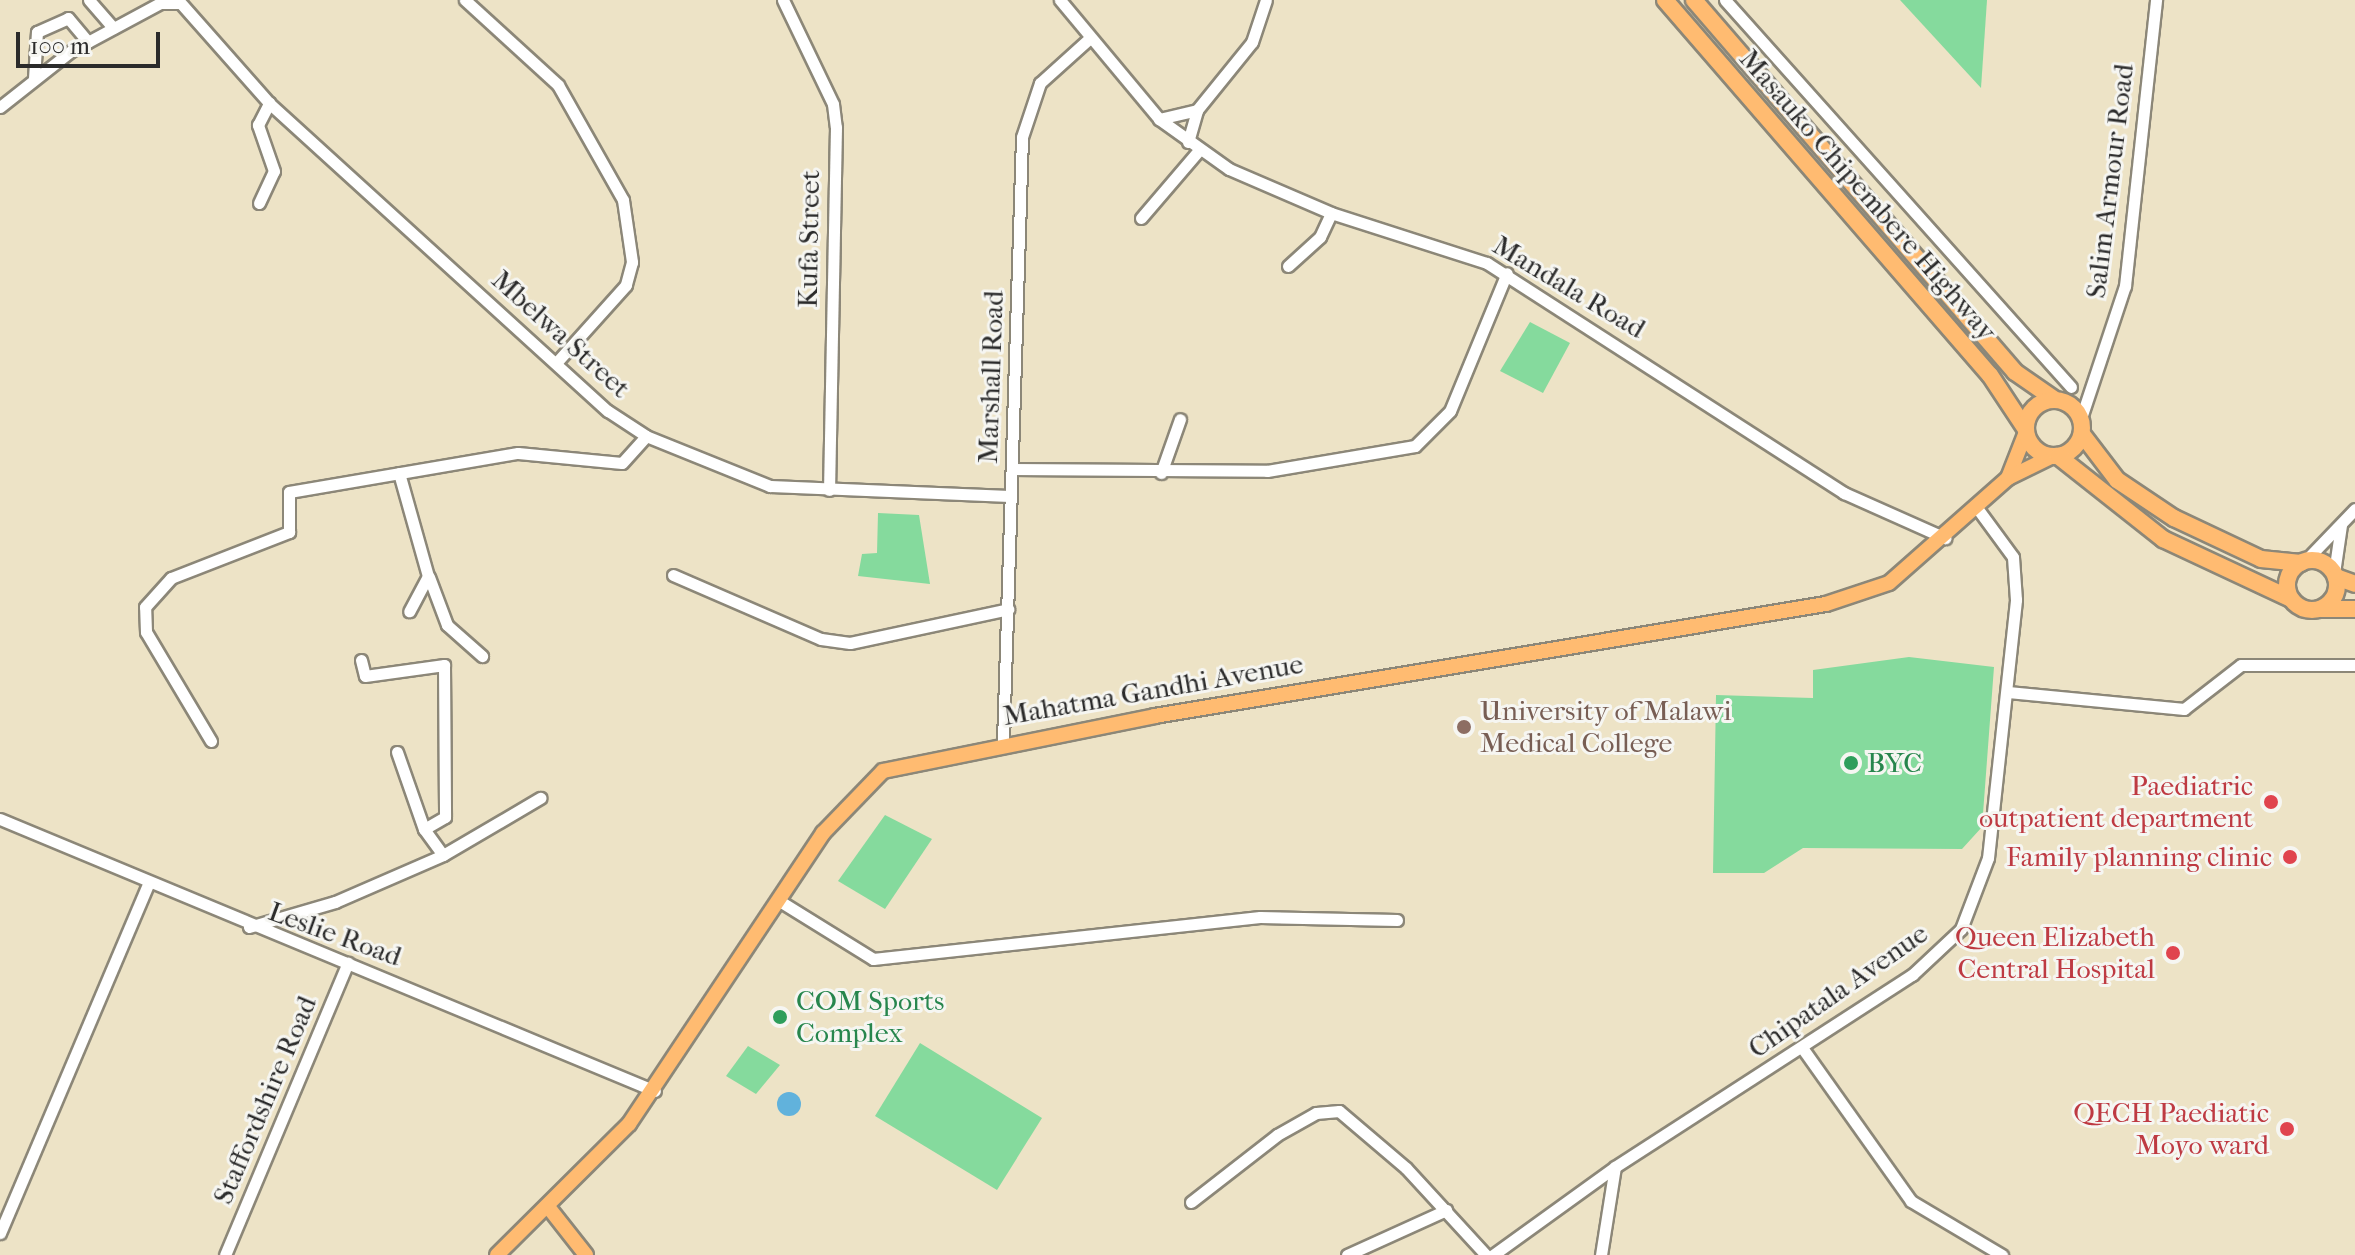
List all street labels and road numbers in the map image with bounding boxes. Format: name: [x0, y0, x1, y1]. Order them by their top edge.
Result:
street label: Masauko Chipembere Highway: [1732, 42, 2004, 348]
street label: Salim Armour Road: [2079, 62, 2141, 300]
street label: Kufa Street: [791, 170, 827, 308]
street label: Mandala Road: [1487, 228, 1651, 346]
street label: Mbelwa Street: [485, 263, 637, 405]
street label: Marshall Road: [971, 290, 1011, 464]
street label: Mahatma Gandhi Avenue: [1000, 647, 1306, 733]
street label: Leslie Road: [264, 894, 406, 974]
street label: Chipatala Avenue: [1742, 917, 1934, 1065]
street label: Staffordshire Road: [206, 991, 324, 1209]

